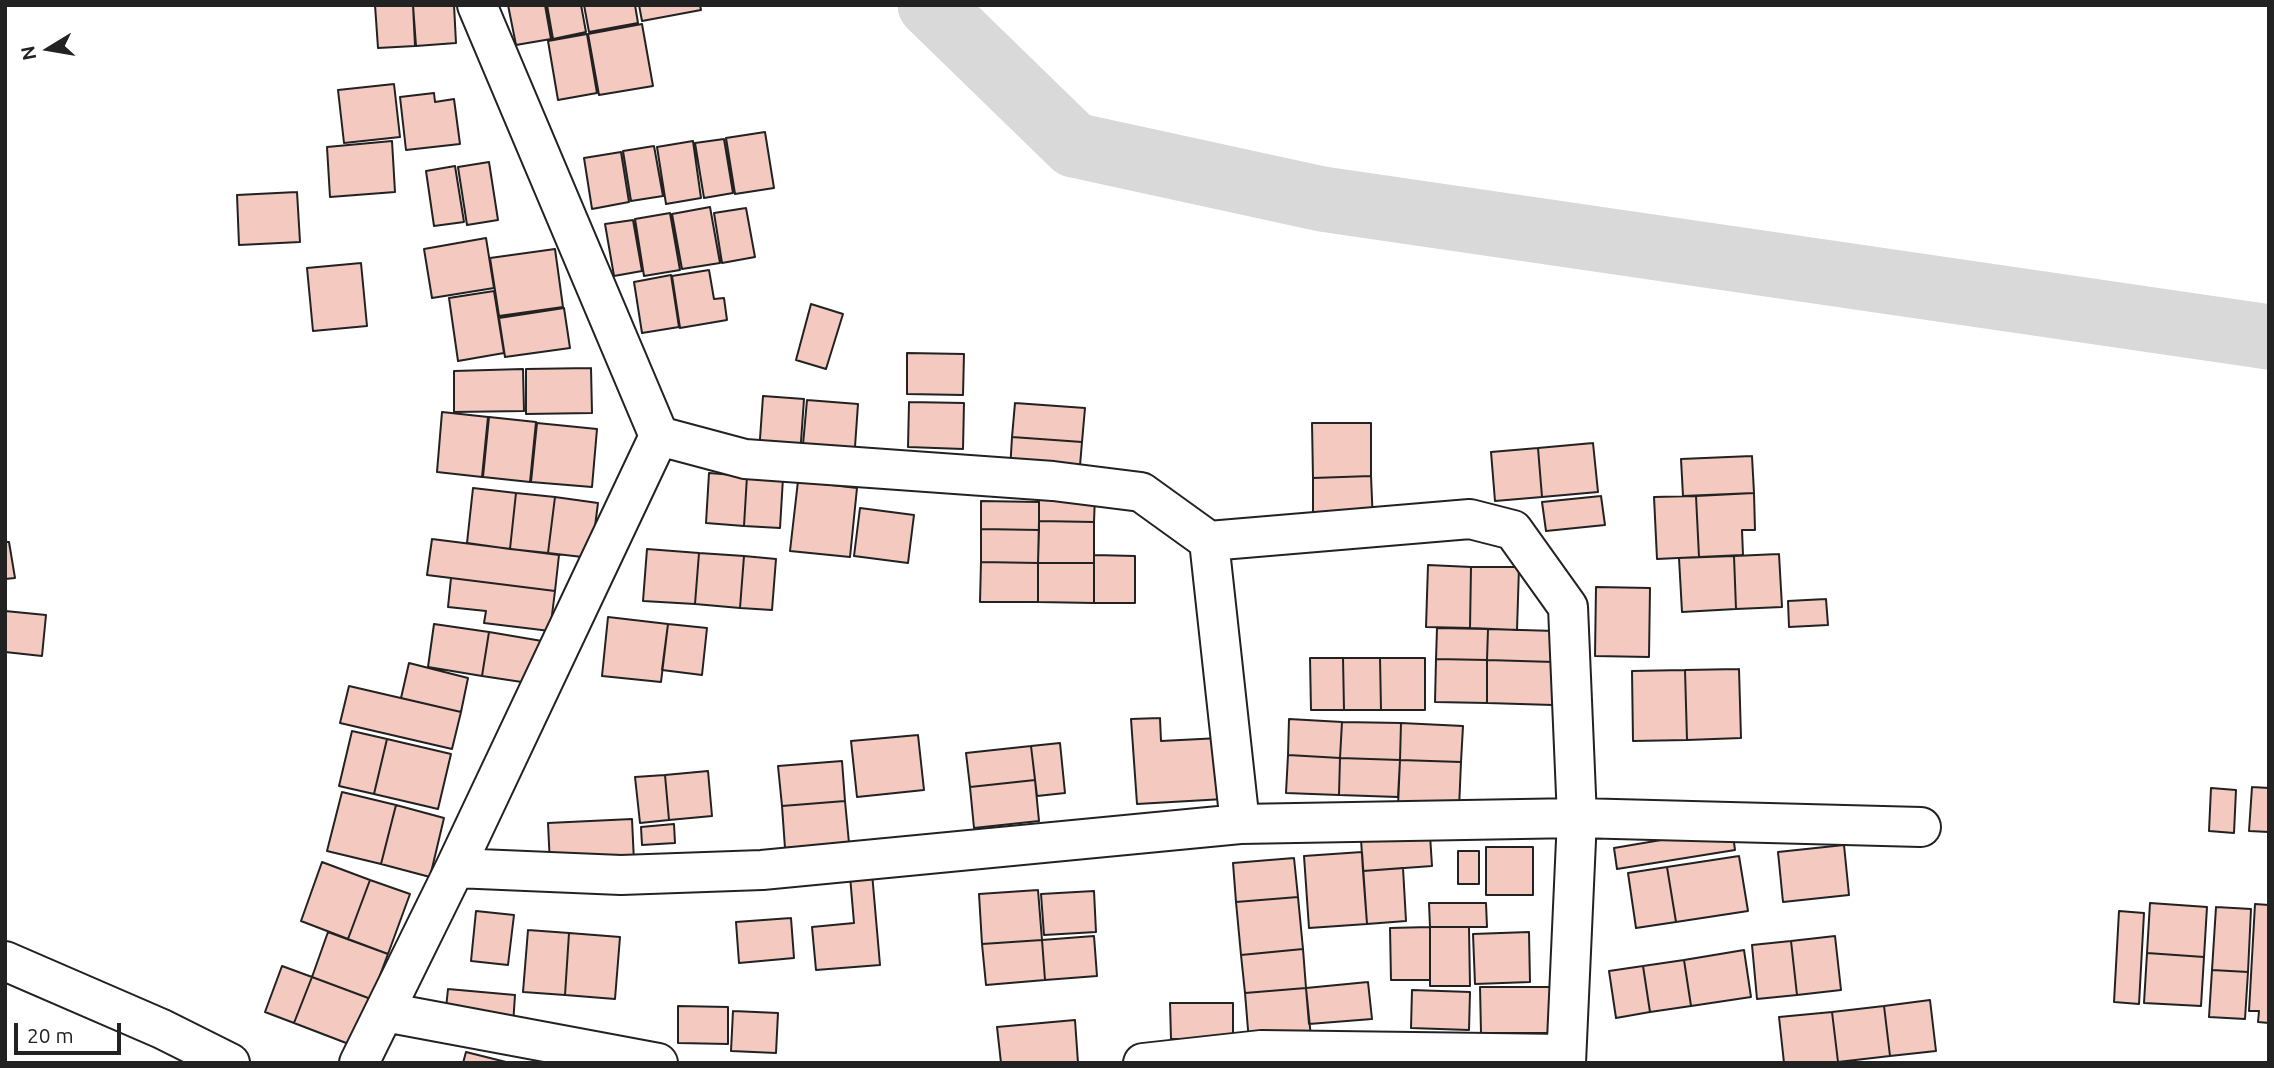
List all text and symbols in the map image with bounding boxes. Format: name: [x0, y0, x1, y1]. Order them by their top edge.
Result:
north arrow: [14, 14, 84, 84]
text: N: [16, 44, 41, 62]
scale bar: [18, 1009, 124, 1052]
text: 20 m: [27, 1023, 74, 1047]

